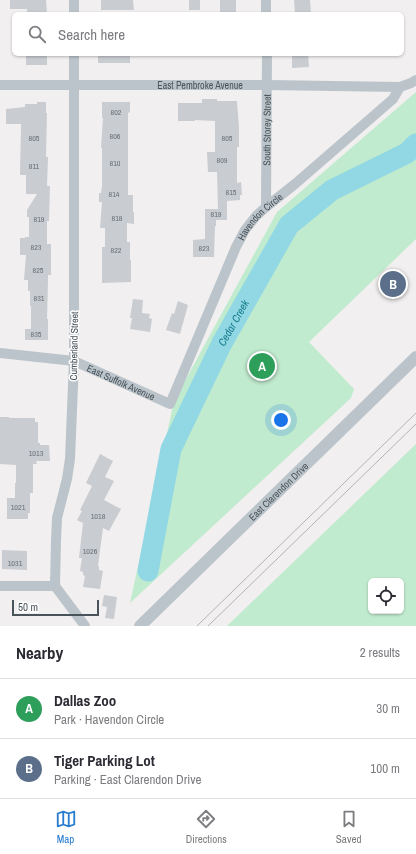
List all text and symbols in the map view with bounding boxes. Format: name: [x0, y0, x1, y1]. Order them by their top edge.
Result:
search box: [12, 12, 404, 56]
icon: search: [26, 23, 48, 45]
text: Search here: [58, 24, 125, 45]
street label: East Pembroke Avenue: [157, 79, 243, 92]
street label: South Storey Street: [260, 93, 273, 166]
house number: 802: [111, 107, 122, 117]
house number: 806: [110, 131, 121, 141]
house number: 805: [29, 133, 40, 143]
house number: 805: [222, 133, 233, 143]
house number: 809: [217, 155, 228, 165]
house number: 810: [110, 158, 121, 168]
house number: 811: [29, 161, 40, 171]
house number: 815: [226, 187, 237, 197]
house number: 814: [109, 189, 120, 199]
street label: Havendon Circle: [234, 190, 285, 243]
house number: 819: [211, 209, 222, 219]
house number: 818: [112, 213, 123, 223]
house number: 819: [34, 214, 45, 224]
house number: 823: [31, 242, 42, 252]
house number: 823: [199, 243, 210, 253]
house number: 822: [111, 245, 122, 255]
house number: 825: [33, 265, 44, 275]
pin: B: [380, 269, 406, 299]
house number: 831: [34, 293, 45, 303]
water label: Cedar Creek: [215, 297, 252, 349]
street label: Cumberland Street: [67, 311, 81, 381]
house number: 835: [31, 329, 42, 339]
pin: A: [249, 351, 275, 381]
street label: East Suffolk Avenue: [85, 361, 158, 403]
your location: [271, 410, 291, 430]
house number: 1013: [29, 448, 44, 458]
street label: East Clarendon Drive: [246, 459, 311, 523]
house number: 1021: [11, 502, 26, 512]
house number: 1018: [91, 511, 106, 521]
house number: 1026: [83, 546, 98, 556]
house number: 1031: [8, 558, 23, 568]
map controls: [368, 578, 404, 614]
button: locate: [368, 578, 404, 614]
scale bar: [12, 598, 99, 617]
text: 50 m: [18, 600, 38, 614]
text: Nearby: [16, 641, 63, 664]
text: 2 results: [360, 644, 400, 661]
text: Dallas Zoo: [54, 690, 116, 711]
text: A: [25, 700, 33, 717]
text: 30 m: [376, 700, 400, 717]
text: Park · Havendon Circle: [54, 711, 164, 728]
text: Tiger Parking Lot: [54, 750, 155, 771]
text: B: [25, 760, 33, 777]
text: 100 m: [370, 760, 400, 777]
text: Parking · East Clarendon Drive: [54, 771, 202, 788]
tab: Map: [55, 808, 77, 846]
tab: Directions: [186, 808, 227, 846]
tab: Saved: [336, 808, 361, 846]

